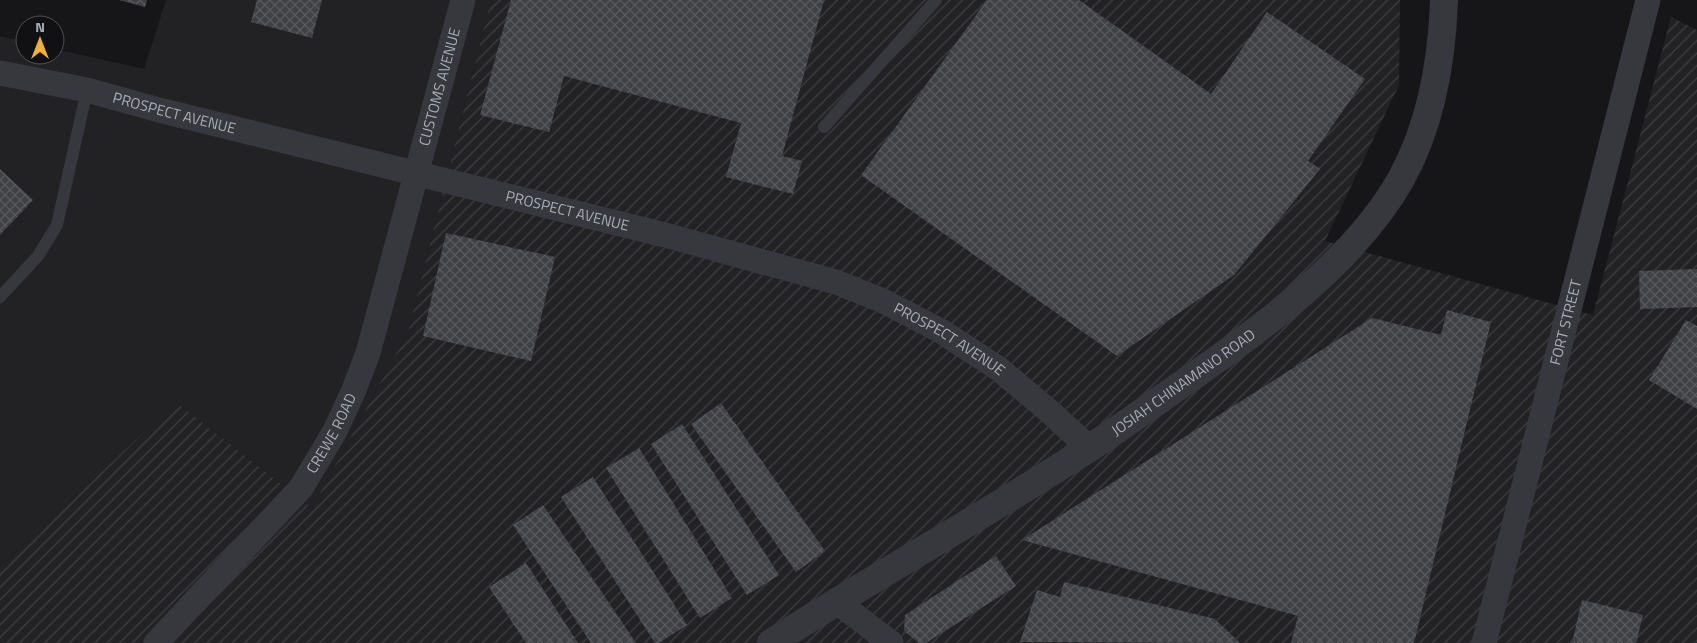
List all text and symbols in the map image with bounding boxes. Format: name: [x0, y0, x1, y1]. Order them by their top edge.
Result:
north arrow: [15, 15, 65, 65]
text: N: [35, 16, 45, 37]
street label: CUSTOMS AVENUE: [412, 25, 466, 148]
street label: PROSPECT AVENUE: [110, 86, 238, 140]
street label: PROSPECT AVENUE: [503, 184, 632, 237]
street label: FORT STREET: [1543, 277, 1587, 367]
street label: PROSPECT AVENUE: [890, 296, 1010, 381]
street label: JOSIAH CHINAMANO ROAD: [1106, 323, 1260, 441]
street label: CREWE ROAD: [300, 389, 362, 478]

